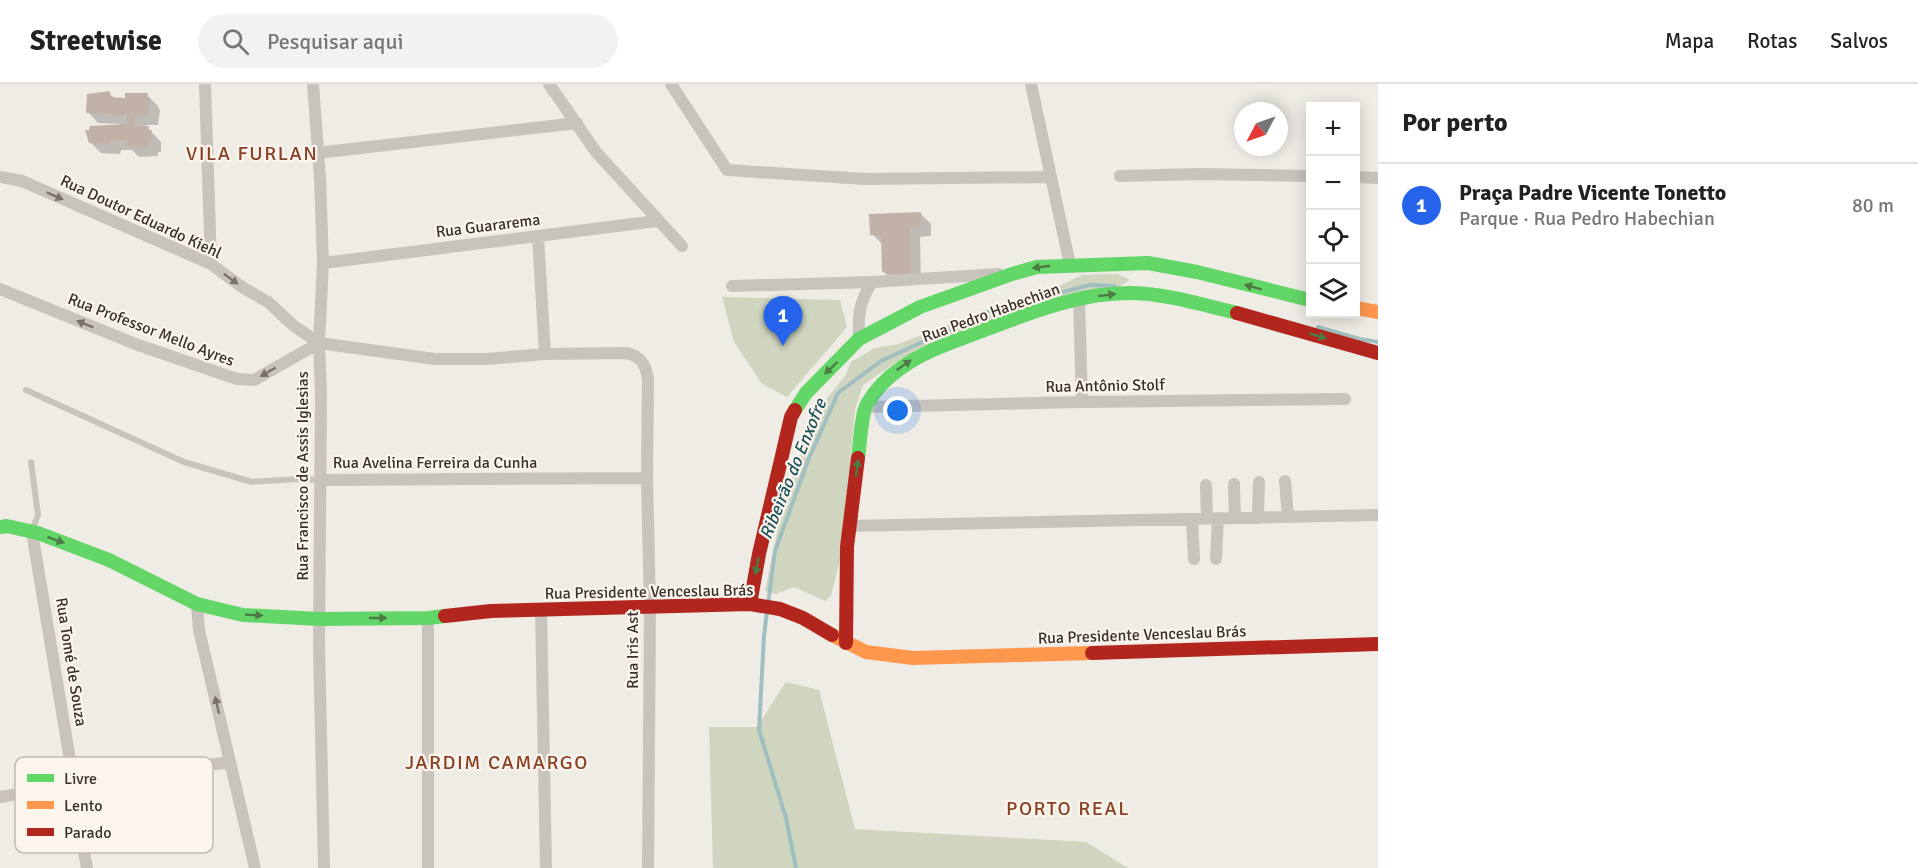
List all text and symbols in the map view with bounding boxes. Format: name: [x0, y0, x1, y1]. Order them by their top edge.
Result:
search box: [198, 14, 618, 68]
text: Streetwise: [30, 24, 162, 58]
icon: search: [219, 25, 252, 58]
text: Pesquisar aqui: [267, 28, 403, 55]
text: Mapa: [1665, 28, 1714, 54]
text: Rotas: [1747, 28, 1797, 54]
text: Salvos: [1830, 28, 1888, 54]
north arrow: [1234, 102, 1288, 156]
map controls: [1306, 102, 1360, 318]
button: +: [1306, 102, 1360, 156]
text: Por perto: [1402, 107, 1508, 139]
district label: VILA FURLAN: [186, 141, 318, 166]
button: −: [1306, 156, 1360, 210]
street label: Rua Doutor Eduardo Kiehl: [57, 171, 225, 263]
text: Praça Padre Vicente Tonetto: [1459, 179, 1726, 206]
one-way arrow: [47, 191, 64, 200]
text: 1: [1416, 193, 1427, 218]
text: 80 m: [1852, 193, 1894, 218]
text: Parque · Rua Pedro Habechian: [1459, 206, 1715, 231]
street label: Rua Guararema: [435, 210, 541, 242]
button: locate: [1306, 210, 1360, 264]
one-way arrow: [1031, 263, 1050, 272]
button: layers: [1306, 264, 1360, 318]
one-way arrow: [223, 272, 239, 285]
street label: Rua Pedro Habechian: [919, 279, 1063, 347]
one-way arrow: [1244, 282, 1262, 291]
street label: Rua Professor Mello Ayres: [65, 289, 237, 371]
one-way arrow: [1098, 290, 1117, 300]
pin: 1: [764, 296, 802, 346]
one-way arrow: [76, 319, 94, 328]
one-way arrow: [1309, 332, 1327, 341]
one-way arrow: [896, 359, 912, 371]
one-way arrow: [824, 361, 838, 375]
one-way arrow: [260, 367, 276, 378]
street label: Rua Francisco de Assis Iglesias: [293, 371, 313, 581]
street label: Rua Antônio Stolf: [1045, 375, 1166, 397]
water label: Ribeirão do Enxofre: [755, 395, 832, 542]
your location: [883, 396, 912, 425]
street label: Rua Avelina Ferreira da Cunha: [333, 453, 537, 473]
one-way arrow: [852, 458, 862, 477]
one-way arrow: [48, 536, 66, 546]
one-way arrow: [752, 557, 761, 576]
street label: Rua Presidente Venceslau Brás: [545, 580, 753, 604]
street label: Rua Tomé de Souza: [51, 596, 91, 728]
one-way arrow: [245, 611, 264, 620]
street label: Rua Iris Ast: [623, 611, 643, 689]
one-way arrow: [369, 613, 388, 623]
street label: Rua Presidente Venceslau Brás: [1037, 621, 1247, 649]
one-way arrow: [211, 696, 221, 715]
district label: JARDIM CAMARGO: [405, 750, 589, 775]
legend: [15, 757, 213, 853]
text: Livre: [64, 769, 97, 789]
text: Lento: [64, 796, 102, 816]
district label: PORTO REAL: [1006, 796, 1130, 821]
text: Parado: [64, 823, 111, 843]

